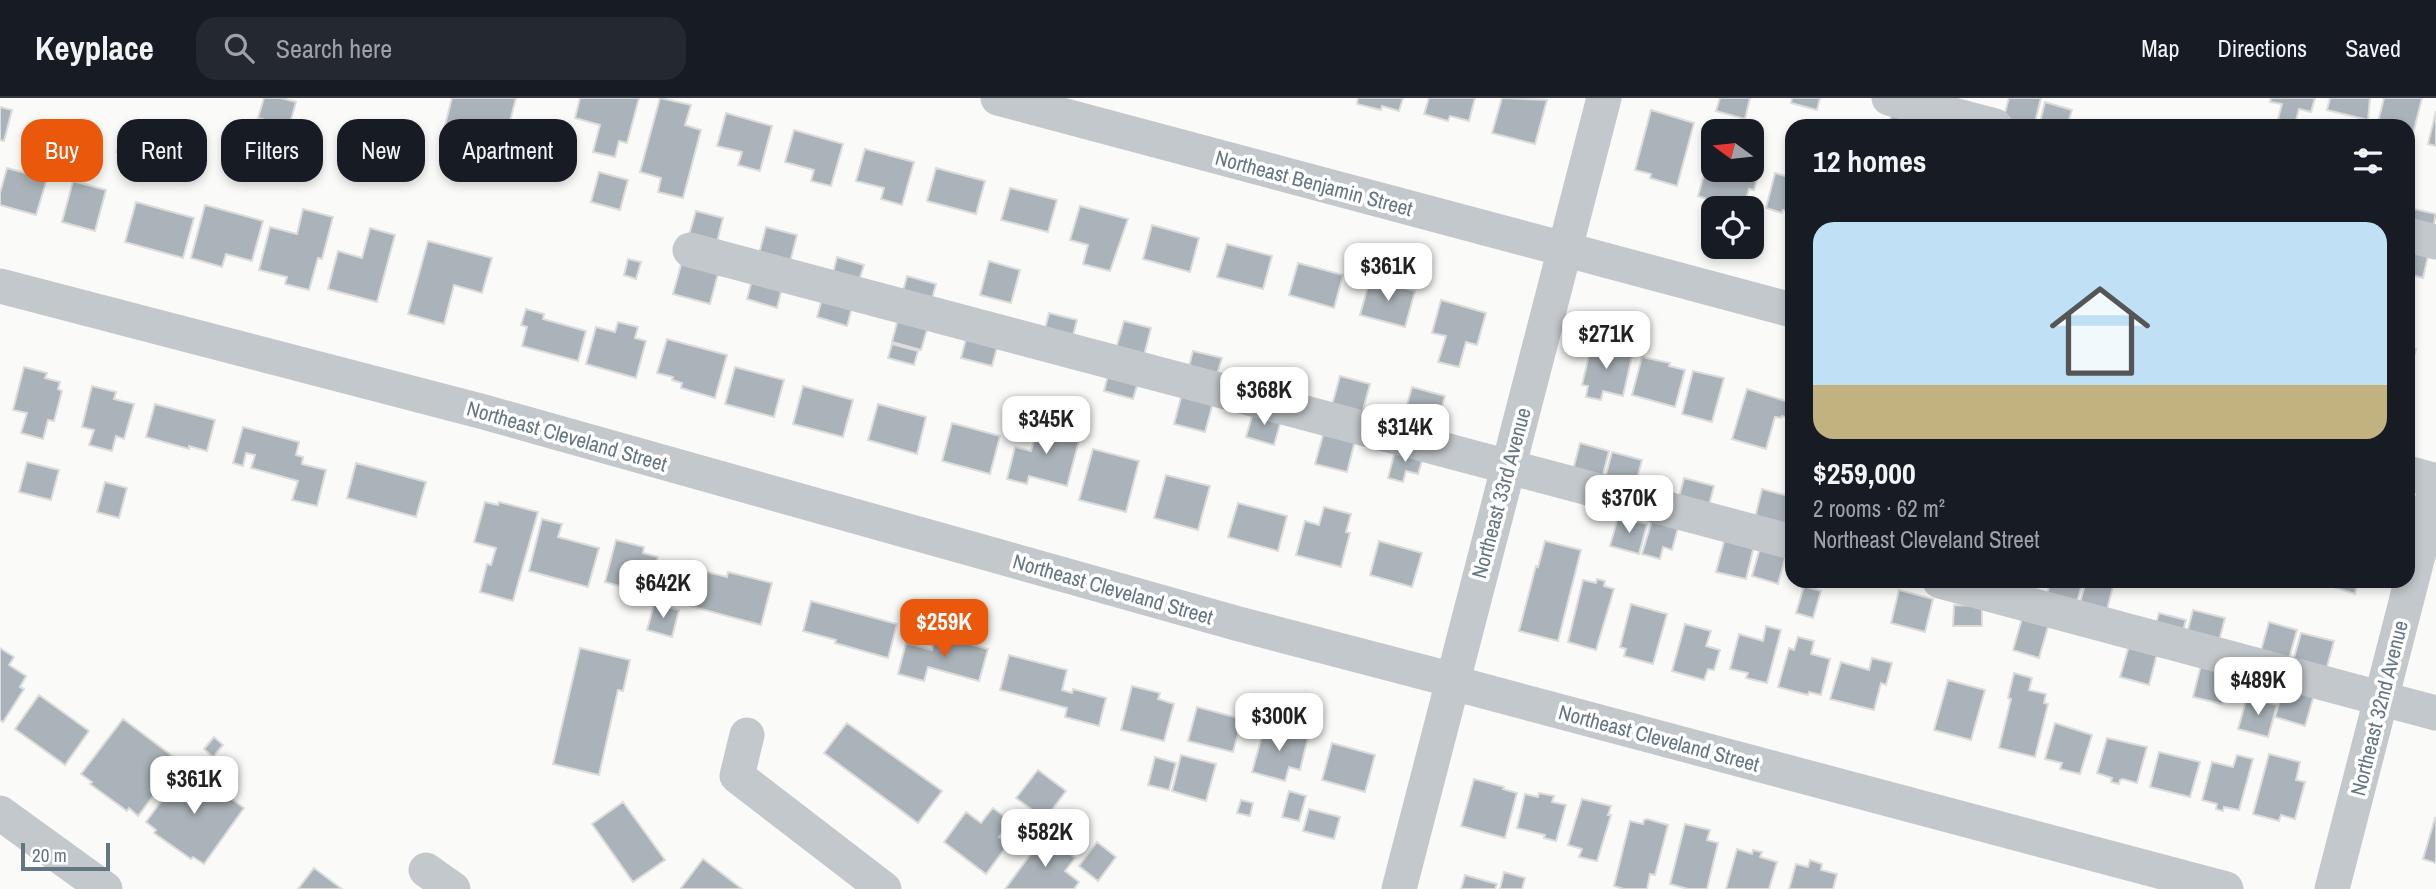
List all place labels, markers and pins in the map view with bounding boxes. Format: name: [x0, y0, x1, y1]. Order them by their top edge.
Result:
pin: $361K: [1339, 244, 1437, 303]
pin: $271K: [1557, 312, 1655, 371]
pin: $368K: [1215, 368, 1313, 427]
pin: $345K: [997, 396, 1095, 456]
pin: $314K: [1356, 404, 1454, 464]
pin: $370K: [1580, 476, 1678, 535]
pin: $642K: [614, 560, 712, 620]
pin: $259K: [895, 600, 993, 659]
pin: $489K: [2209, 658, 2307, 717]
pin: $300K: [1230, 694, 1328, 753]
pin: $361K: [145, 756, 243, 816]
pin: $582K: [996, 810, 1094, 869]

